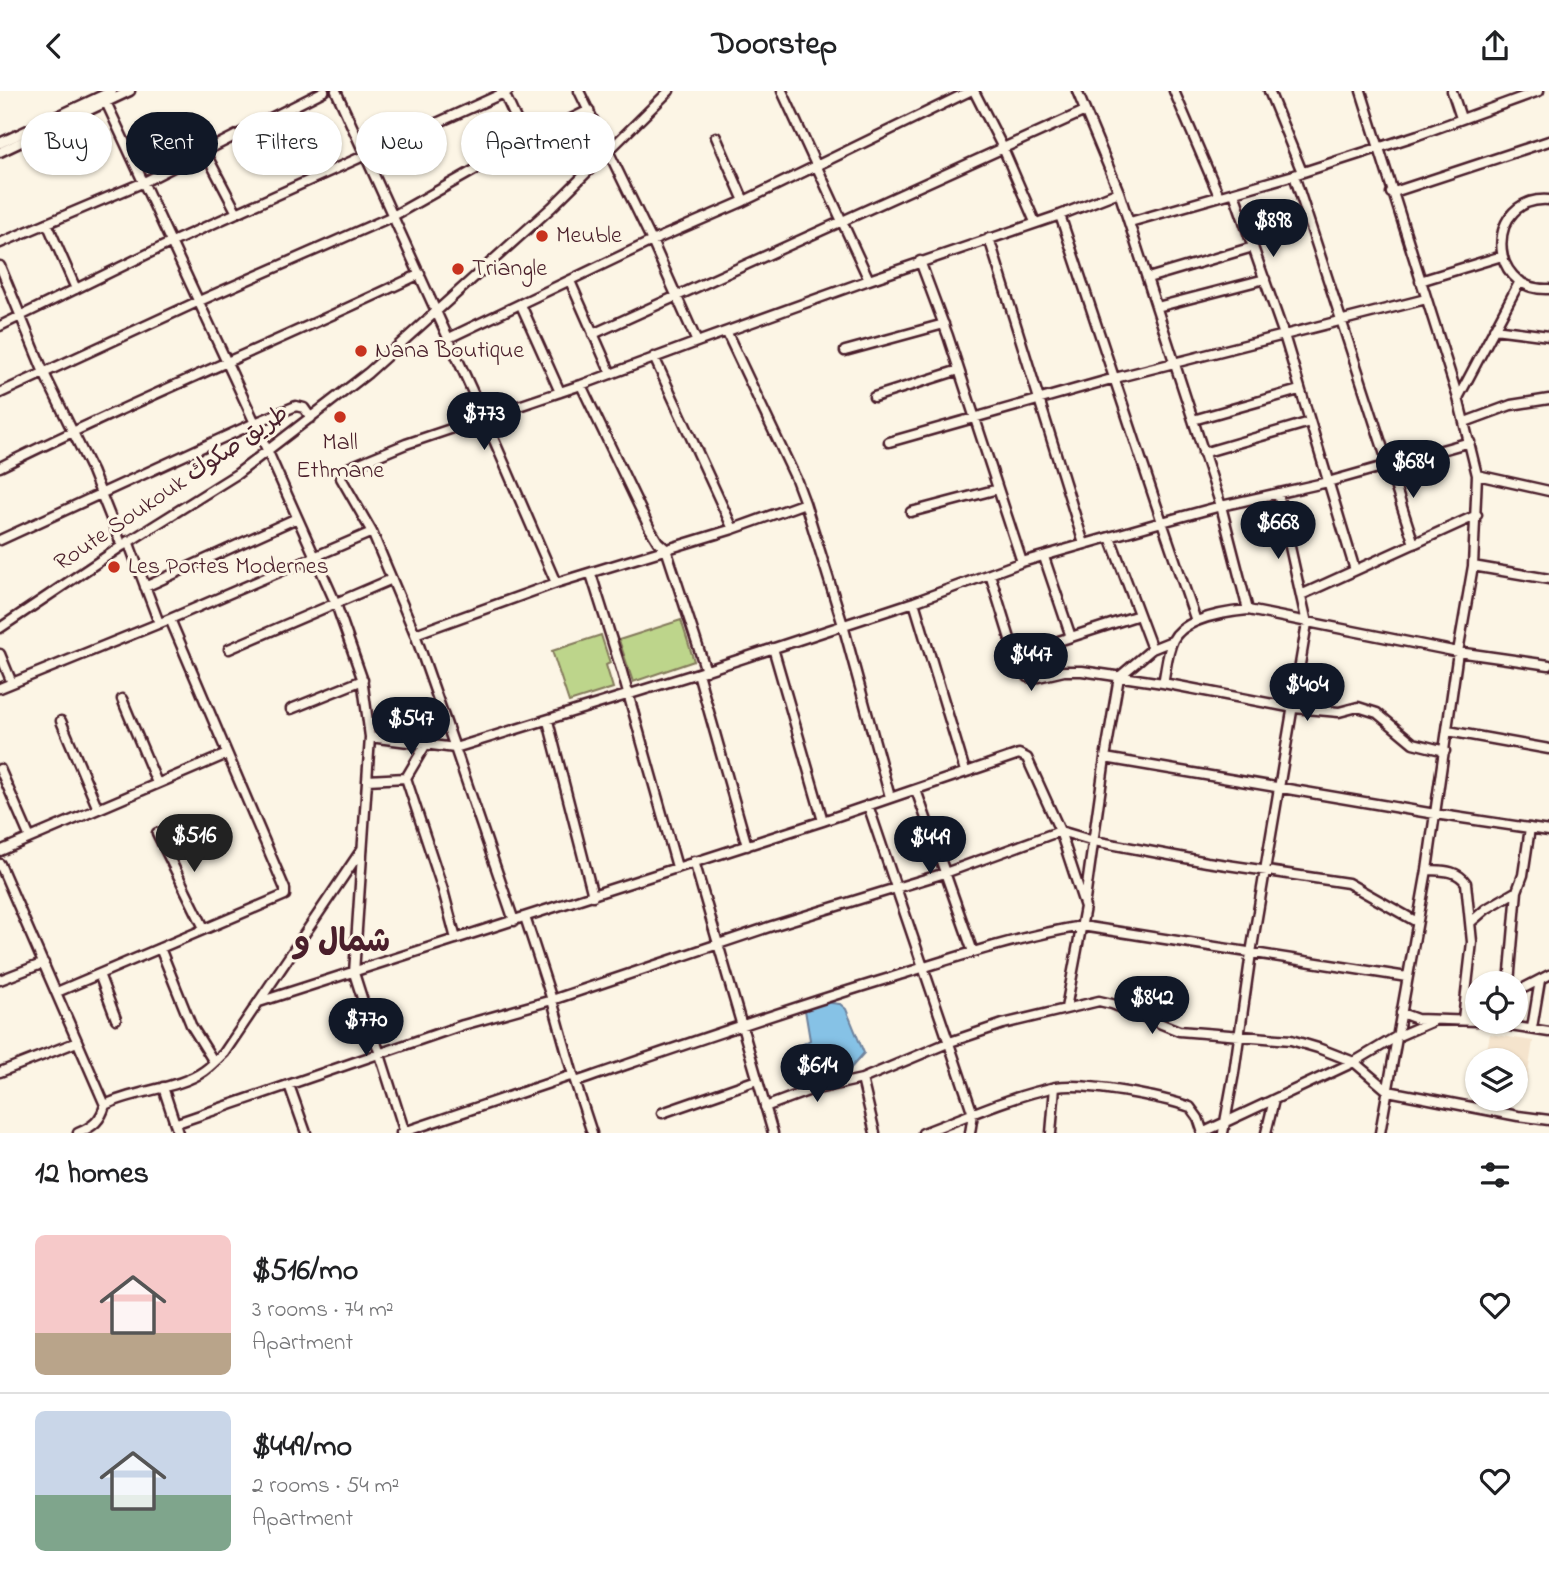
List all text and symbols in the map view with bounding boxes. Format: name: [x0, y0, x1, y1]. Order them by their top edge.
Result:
text: Doorstep: [712, 22, 837, 69]
icon: back: [35, 27, 73, 65]
icon: share: [1476, 27, 1514, 65]
chip: Buy: [21, 112, 112, 175]
chip: Rent: [126, 112, 218, 175]
chip: Filters: [232, 112, 342, 175]
chip: New: [356, 112, 447, 175]
chip: Apartment: [461, 112, 615, 175]
pin: $898: [1232, 199, 1314, 259]
text: $898: [1254, 205, 1292, 238]
place label: Meuble: [556, 219, 622, 254]
marker: Meuble: [534, 228, 550, 244]
place label: Triangle: [472, 252, 547, 287]
marker: Triangle: [450, 261, 466, 277]
place label: Nana Boutique: [375, 334, 524, 369]
marker: Nana Boutique: [353, 343, 369, 359]
pin: $773: [443, 393, 525, 452]
street label: Route Soukouk طريق صكوك: [48, 397, 296, 581]
text: $773: [463, 398, 505, 431]
marker: Mall Ethmane: [332, 409, 348, 425]
place label: Mall Ethmane: [296, 426, 384, 489]
pin: $684: [1372, 441, 1454, 500]
text: $684: [1392, 446, 1434, 479]
pin: $668: [1237, 501, 1319, 561]
text: $668: [1257, 507, 1299, 540]
place label: Les Portes Modernes: [128, 550, 329, 585]
marker: Les Portes Modernes: [106, 559, 122, 575]
pin: $447: [990, 633, 1072, 693]
text: $447: [1010, 639, 1052, 672]
pin: $404: [1266, 663, 1348, 723]
text: $404: [1286, 669, 1328, 702]
pin: $547: [370, 697, 452, 757]
text: $547: [388, 703, 434, 736]
pin: $516: [153, 815, 235, 874]
pin: $449: [889, 817, 971, 876]
text: $516: [172, 820, 216, 853]
text: $449: [910, 822, 950, 855]
district label: شمال و: [292, 920, 390, 967]
map controls: [1465, 971, 1528, 1111]
button: locate: [1465, 971, 1528, 1034]
pin: $842: [1111, 977, 1193, 1036]
text: $842: [1130, 982, 1174, 1015]
pin: $770: [325, 999, 407, 1058]
text: $770: [345, 1004, 387, 1037]
pin: $614: [776, 1045, 858, 1104]
button: layers: [1465, 1048, 1528, 1111]
text: $614: [797, 1050, 837, 1083]
text: 12 homes: [35, 1153, 149, 1197]
icon: filters: [1476, 1156, 1514, 1194]
text: $516/mo: [252, 1250, 358, 1294]
icon: home: [91, 1263, 175, 1347]
icon: heart: [1476, 1286, 1514, 1324]
text: 3 rooms · 74 m²: [252, 1294, 394, 1327]
text: Apartment: [252, 1327, 353, 1360]
text: $449/mo: [252, 1426, 352, 1470]
icon: home: [91, 1439, 175, 1523]
icon: heart: [1476, 1462, 1514, 1500]
text: 2 rooms · 54 m²: [252, 1470, 399, 1503]
text: Apartment: [252, 1503, 353, 1536]

